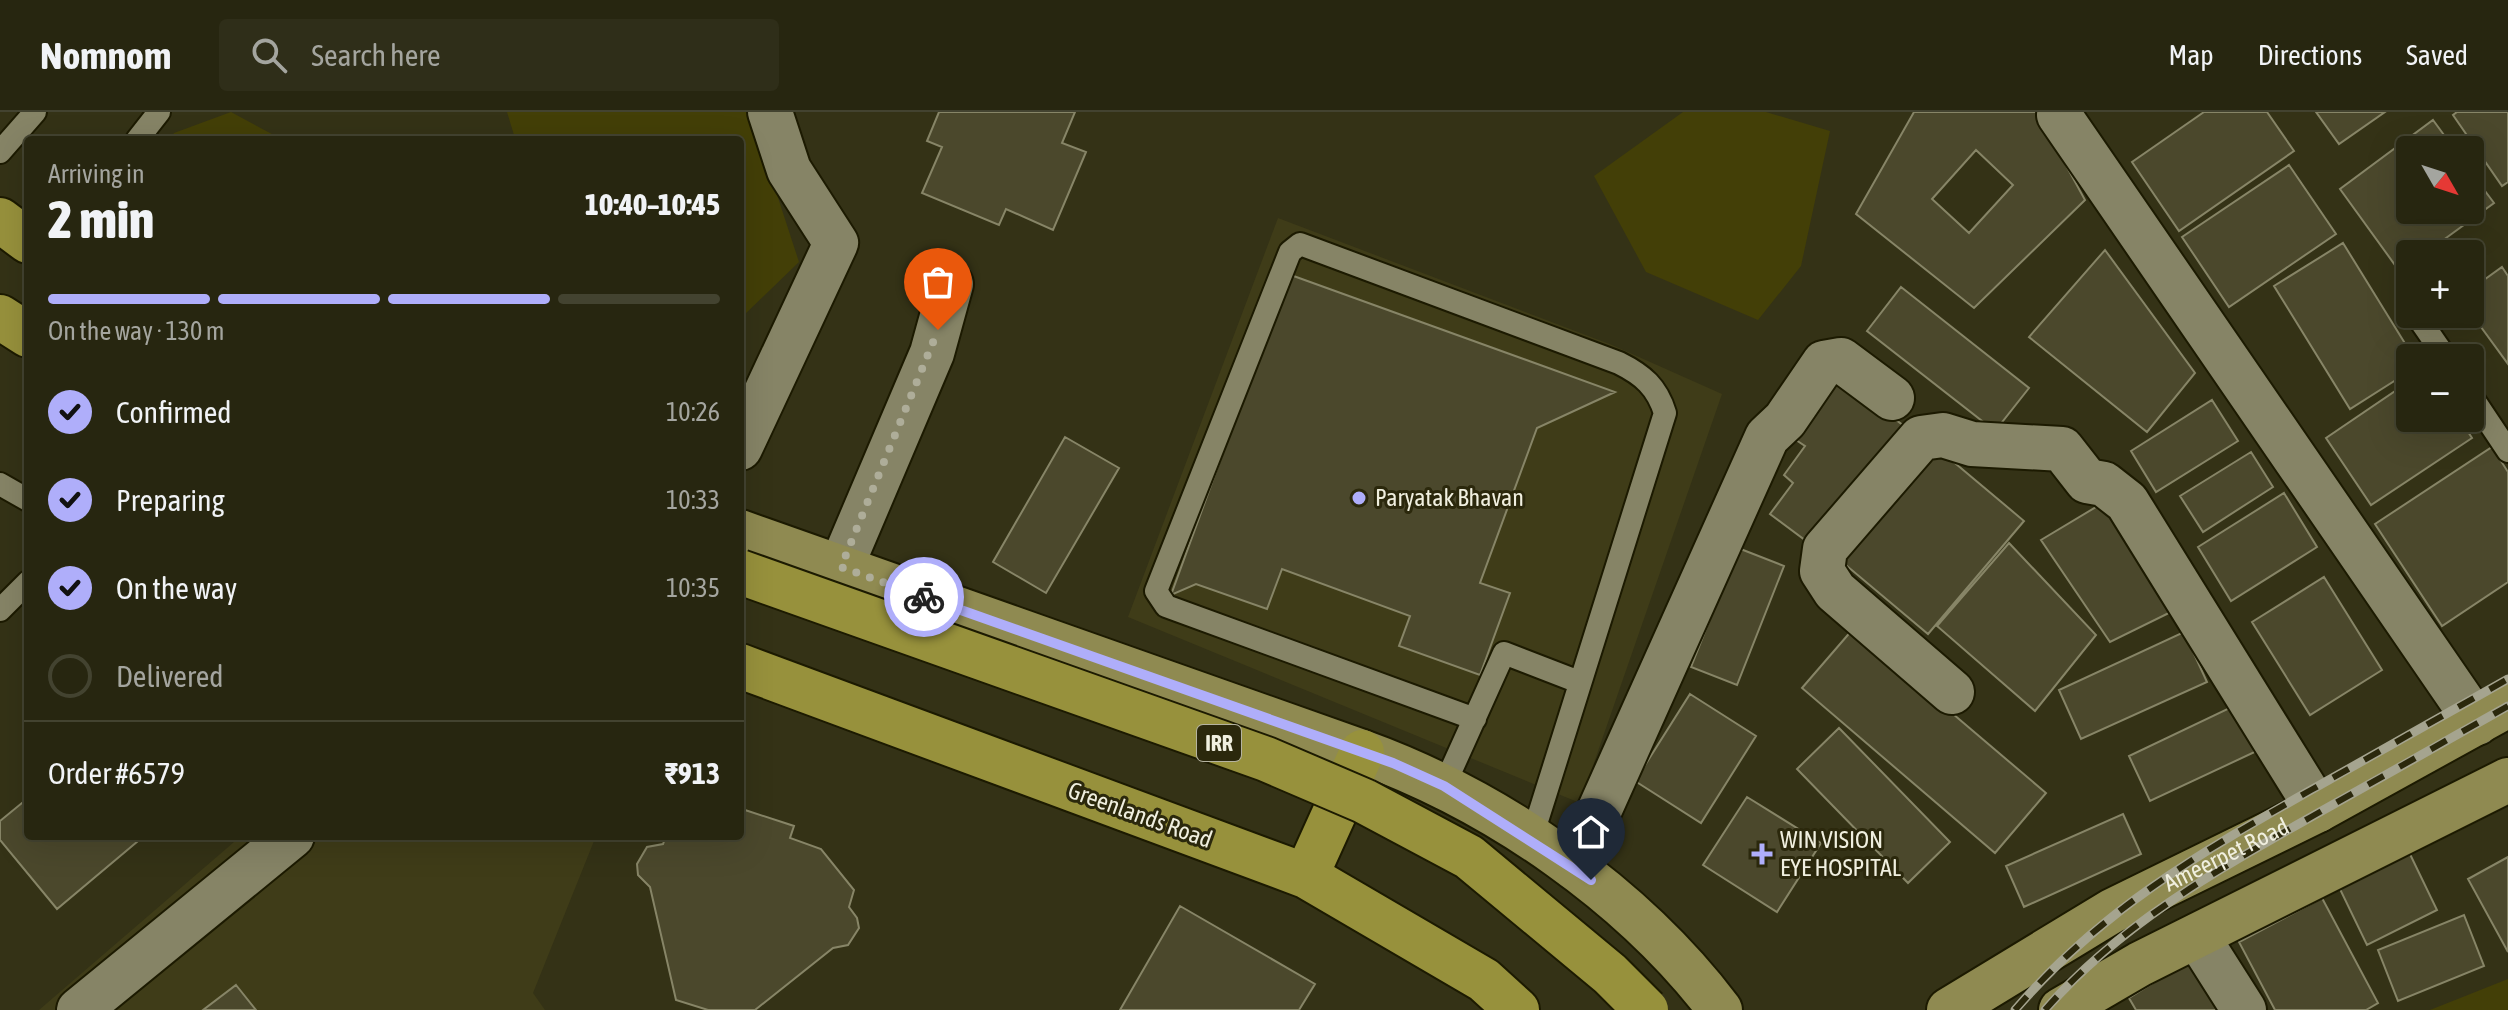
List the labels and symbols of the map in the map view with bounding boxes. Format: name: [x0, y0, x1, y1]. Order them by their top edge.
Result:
north arrow: [2396, 136, 2484, 224]
pin: [904, 248, 972, 330]
place label: Paryatak Bhavan: [1375, 484, 1524, 511]
marker: Paryatak Bhavan: [1350, 489, 1368, 507]
courier: [884, 557, 964, 637]
road number: IRR: [1197, 725, 1241, 761]
street label: Greenlands Road: [1064, 776, 1216, 853]
pin: [1557, 798, 1625, 880]
street label: Ameerpet Road: [2159, 812, 2293, 897]
place label: WIN VISION EYE HOSPITAL: [1780, 826, 1902, 881]
marker: WIN VISION EYE HOSPITAL: [1751, 843, 1773, 865]

